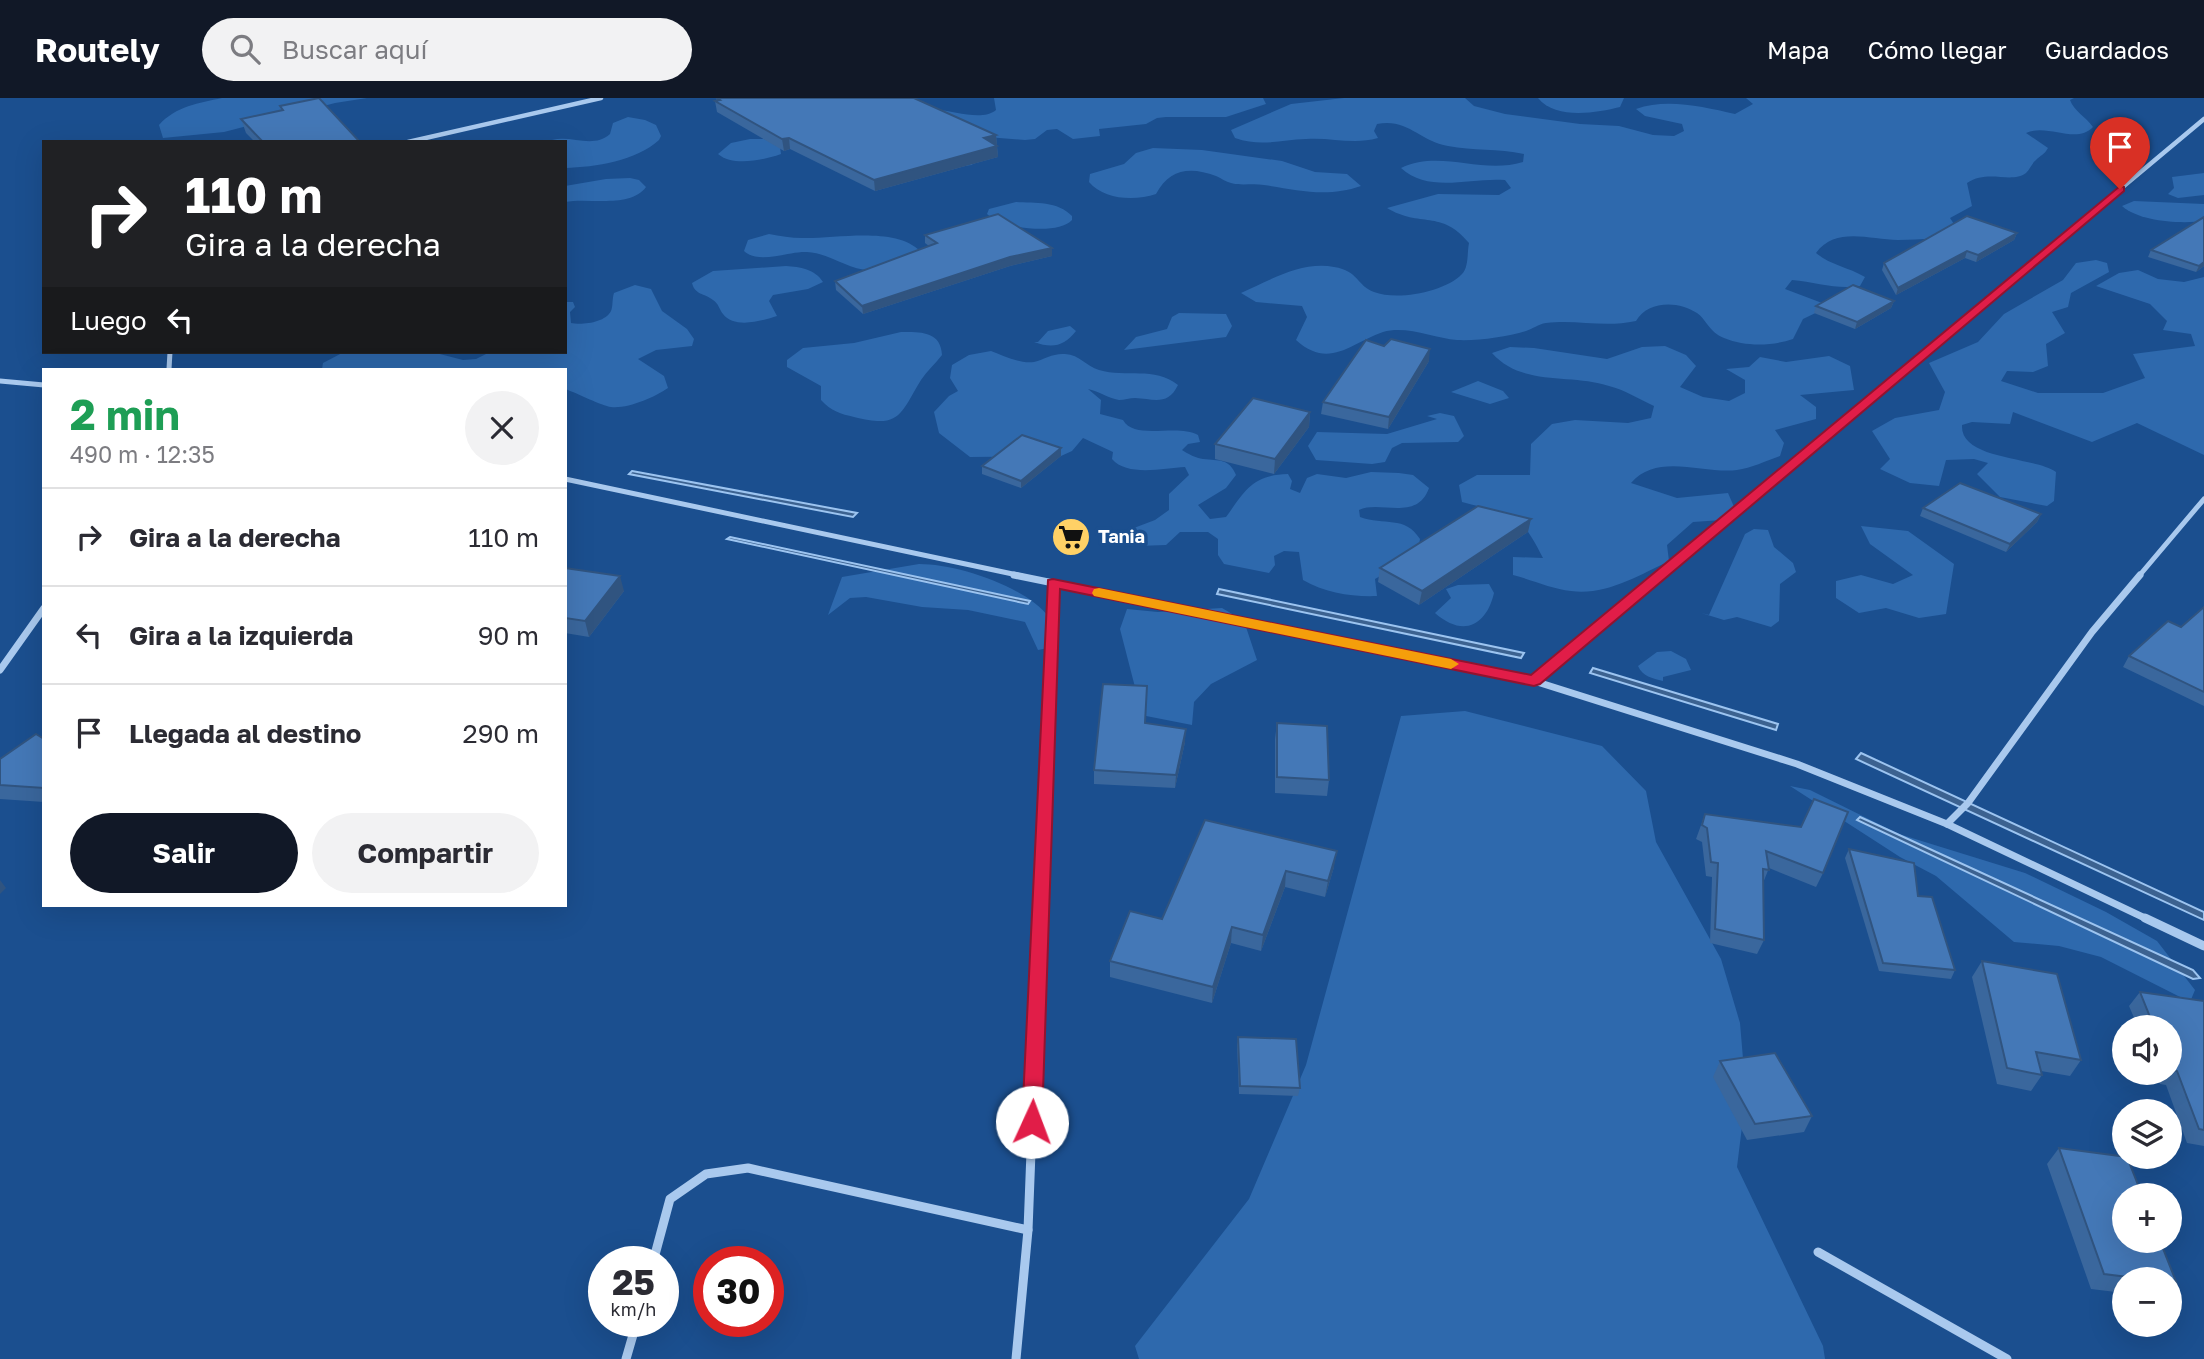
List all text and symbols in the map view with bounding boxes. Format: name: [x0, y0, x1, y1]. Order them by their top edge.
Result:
search box: [202, 18, 692, 81]
text: Routely: [35, 30, 160, 69]
icon: search: [226, 30, 264, 68]
text: Buscar aquí: [282, 34, 428, 65]
text: Mapa: [1767, 35, 1830, 64]
text: Cómo llegar: [1868, 35, 2007, 64]
text: Guardados: [2045, 35, 2169, 64]
pin: [2090, 117, 2150, 189]
icon: arrive: [2101, 128, 2139, 166]
text: 110 m: [185, 165, 322, 224]
icon: right: [70, 168, 161, 259]
text: Gira a la derecha: [185, 225, 441, 263]
icon: left: [161, 301, 199, 339]
text: Luego: [70, 305, 147, 336]
text: 2 min: [70, 389, 180, 439]
button: close: [465, 391, 539, 465]
text: 490 m · 12:35: [70, 440, 215, 468]
supermarket icon: Tania: [1050, 516, 1092, 558]
icon: right: [70, 518, 108, 556]
text: Gira a la derecha: [129, 522, 341, 553]
text: 110 m: [468, 522, 539, 553]
place label: Tania: [1098, 525, 1145, 547]
icon: left: [70, 616, 108, 654]
text: Gira a la izquierda: [129, 620, 353, 651]
text: 90 m: [478, 620, 539, 651]
icon: arrive: [70, 714, 108, 752]
text: Llegada al destino: [129, 718, 361, 749]
text: 290 m: [463, 718, 539, 749]
button: Salir: [70, 813, 298, 893]
button: Compartir: [312, 813, 539, 893]
map controls: [2112, 1015, 2182, 1337]
button: sound: [2112, 1015, 2182, 1085]
position arrow: [995, 1085, 1069, 1159]
button: layers: [2112, 1099, 2182, 1169]
button: +: [2112, 1183, 2182, 1253]
speed limit sign: 30: [693, 1246, 784, 1337]
text: 25: [612, 1261, 655, 1303]
button: −: [2112, 1267, 2182, 1337]
text: km/h: [611, 1298, 656, 1320]

